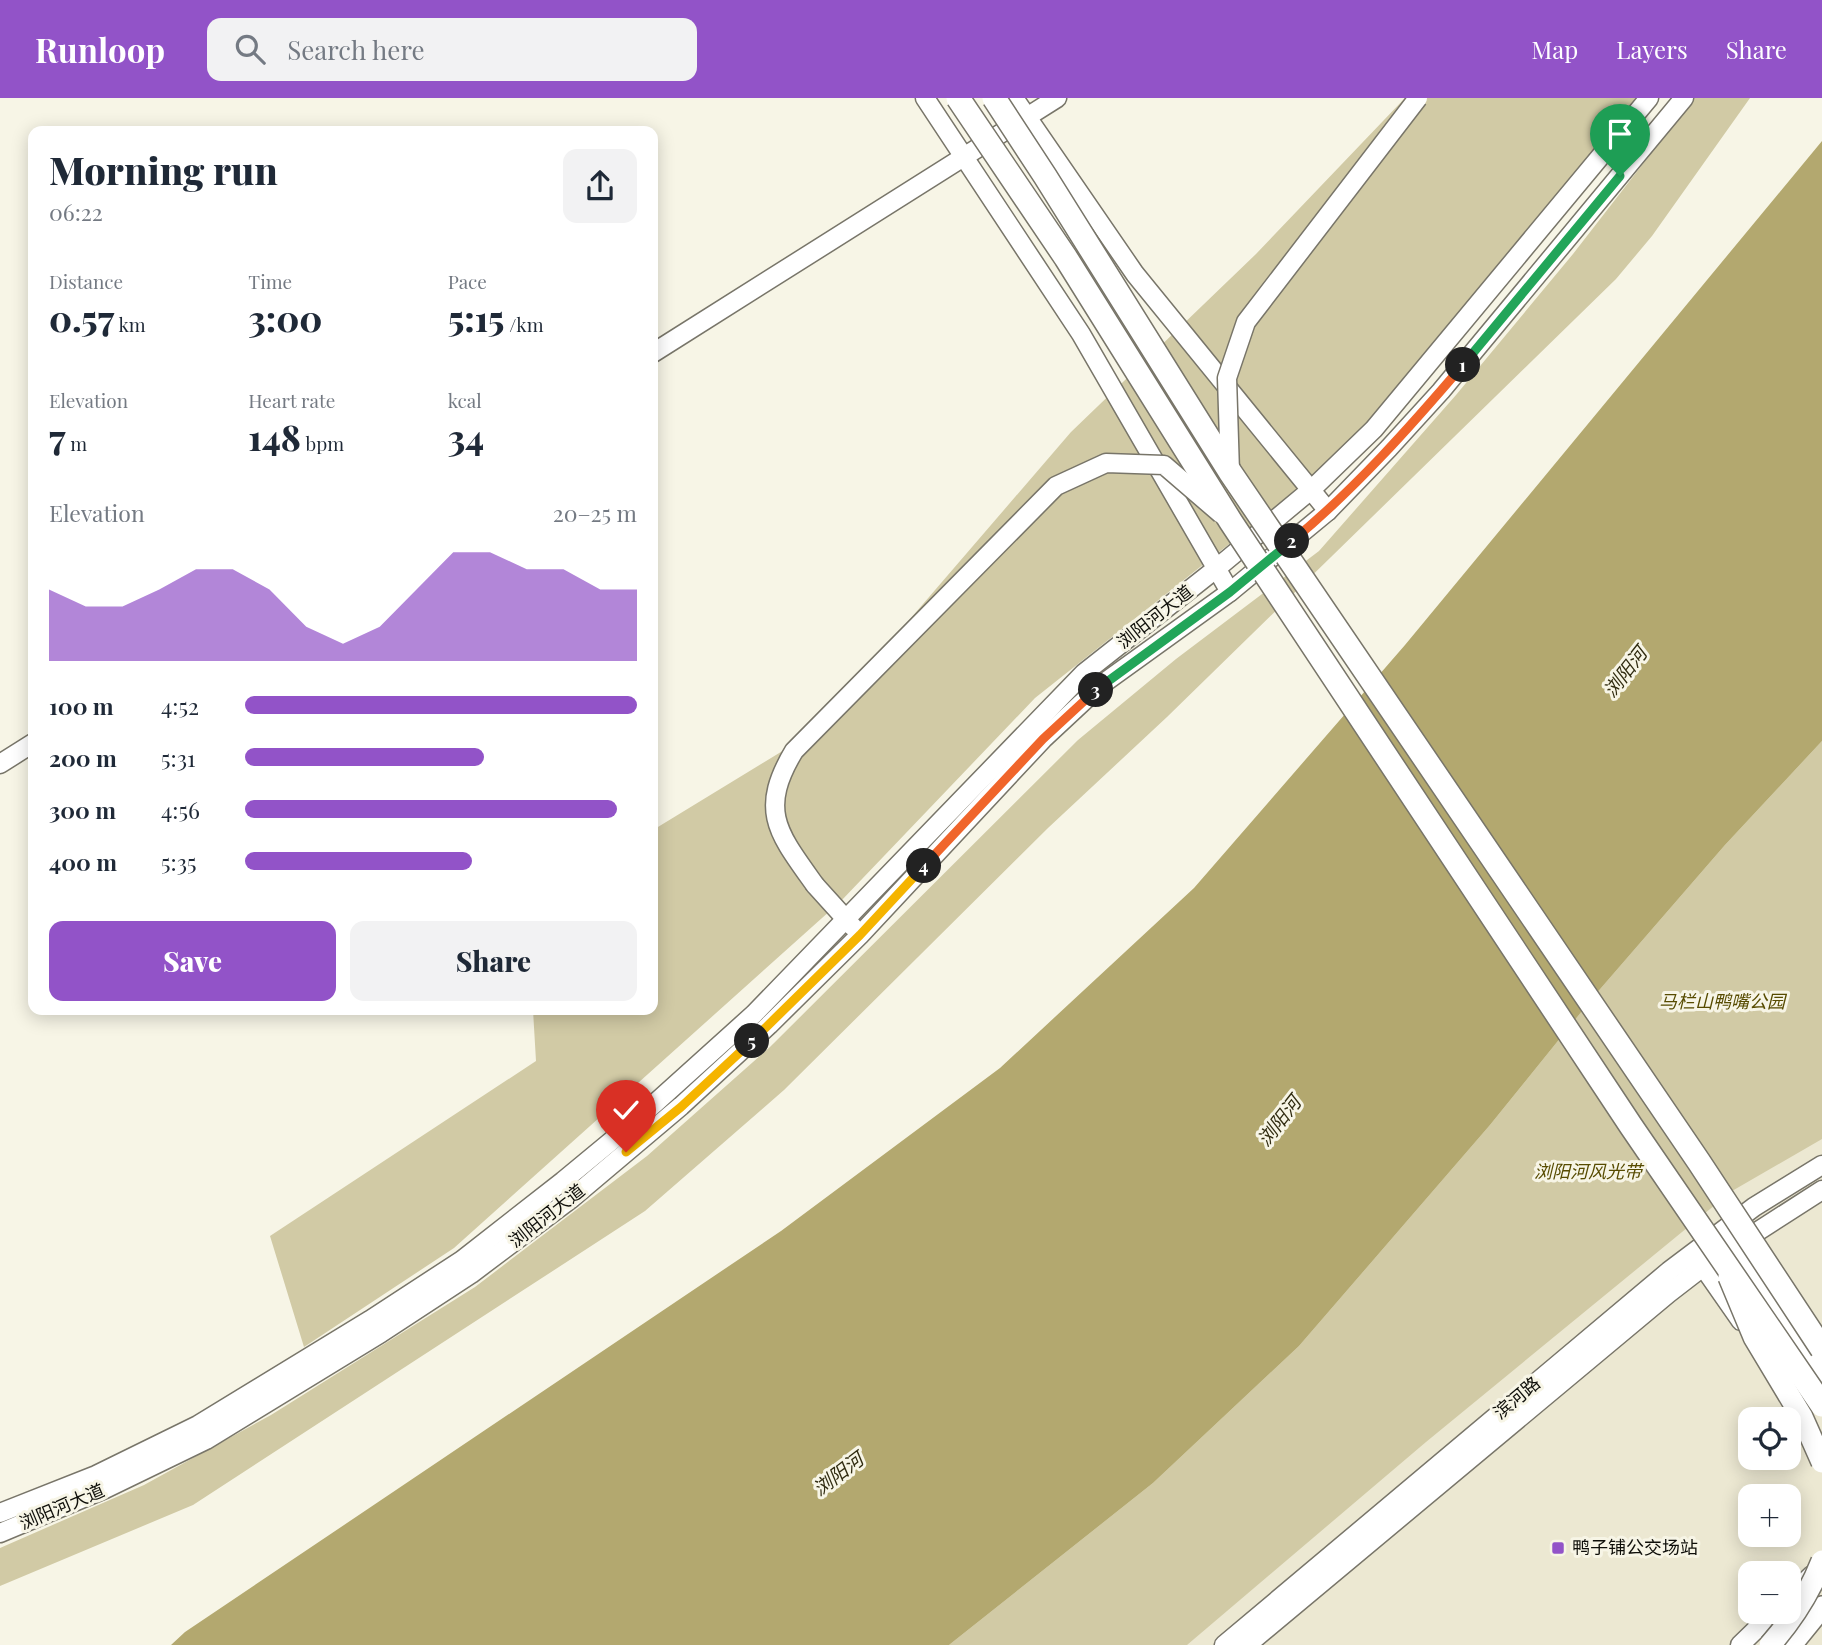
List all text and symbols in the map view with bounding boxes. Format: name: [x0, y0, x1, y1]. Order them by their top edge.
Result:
search box: [207, 18, 697, 81]
text: Runloop: [35, 27, 165, 71]
icon: search: [231, 30, 269, 68]
text: Search here: [287, 32, 425, 67]
text: Map: [1532, 33, 1578, 65]
text: Layers: [1616, 33, 1688, 65]
text: Share: [1726, 33, 1787, 65]
pin: [1590, 104, 1650, 176]
icon: arrive: [1601, 115, 1639, 153]
text: Morning run: [49, 144, 278, 195]
button: share: [563, 149, 637, 223]
text: 06:22: [49, 196, 103, 227]
text: Distance: [49, 268, 123, 294]
text: Time: [248, 268, 292, 294]
text: Pace: [448, 268, 487, 294]
text: 0.57: [49, 294, 114, 341]
text: 3:00: [248, 294, 322, 341]
text: 5:15: [448, 294, 504, 341]
text: km: [114, 311, 146, 337]
text: /km: [504, 311, 544, 337]
pin: 1: [1446, 348, 1480, 382]
text: 1: [1459, 351, 1466, 377]
text: Elevation: [49, 387, 128, 413]
text: Heart rate: [248, 387, 335, 413]
text: kcal: [448, 387, 482, 413]
text: 7: [49, 413, 66, 460]
text: 148: [248, 413, 301, 460]
text: 34: [448, 413, 484, 460]
text: m: [66, 430, 87, 456]
text: bpm: [301, 430, 344, 456]
text: Elevation: [49, 497, 145, 528]
text: 20–25 m: [553, 497, 637, 528]
pin: 2: [1274, 524, 1310, 558]
text: 2: [1287, 527, 1296, 553]
street label: 浏阳河大道: [1112, 579, 1197, 653]
water label: 浏阳河: [1596, 638, 1654, 702]
pin: 3: [1078, 672, 1114, 708]
text: 3: [1091, 676, 1100, 702]
text: 100 m: [49, 690, 114, 721]
text: 4:52: [161, 690, 199, 721]
text: 200 m: [49, 742, 117, 773]
text: 5:31: [161, 742, 196, 773]
text: 300 m: [49, 794, 116, 825]
text: 4:56: [161, 794, 200, 825]
text: 400 m: [49, 846, 117, 877]
text: 5:35: [161, 846, 197, 877]
pin: 4: [906, 848, 942, 884]
text: 4: [918, 852, 929, 878]
button: Save: [49, 921, 336, 1001]
button: Share: [350, 921, 637, 1001]
park label: 马栏山鸭嘴公园: [1659, 989, 1788, 1013]
pin: 5: [734, 1024, 770, 1058]
text: 5: [747, 1027, 756, 1053]
pin: [596, 1080, 656, 1152]
water label: 浏阳河: [1250, 1087, 1308, 1151]
icon: check: [607, 1091, 645, 1129]
park label: 浏阳河风光带: [1534, 1159, 1645, 1183]
street label: 浏阳河大道: [504, 1178, 589, 1252]
street label: 滨河路: [1488, 1371, 1545, 1424]
map controls: [1738, 1407, 1801, 1624]
button: locate: [1738, 1407, 1801, 1470]
water label: 浏阳河: [807, 1443, 871, 1501]
street label: 浏阳河大道: [15, 1477, 108, 1535]
button: +: [1738, 1484, 1801, 1547]
place label: 鸭子铺公交场站: [1572, 1535, 1698, 1559]
marker: 鸭子铺公交场站: [1550, 1540, 1566, 1556]
button: −: [1738, 1561, 1801, 1624]

